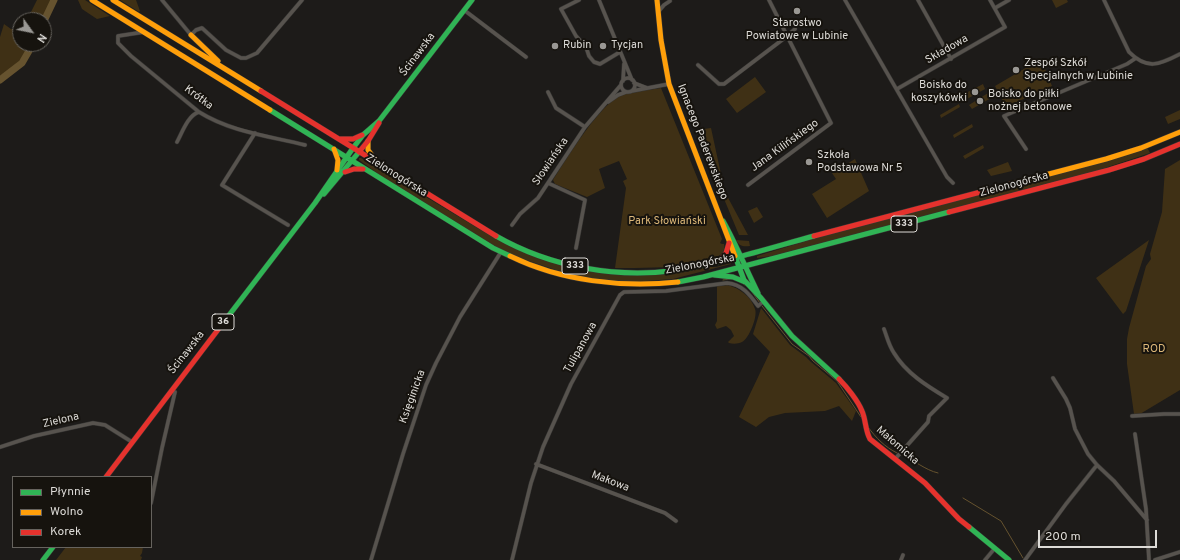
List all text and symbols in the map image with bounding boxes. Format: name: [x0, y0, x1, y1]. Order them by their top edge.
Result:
marker: Starostwo Powiatowe w Lubinie: [792, 6, 802, 16]
north arrow: [12, 12, 52, 52]
place label: Starostwo Powiatowe w Lubinie: [746, 17, 848, 43]
text: N: [33, 31, 49, 45]
street label: Ścinawska: [397, 31, 439, 79]
street label: Składowa: [923, 33, 971, 67]
place label: Rubin: [563, 39, 592, 53]
place label: Tycjan: [611, 39, 643, 53]
marker: Rubin: [550, 41, 560, 51]
marker: Tycjan: [598, 41, 608, 51]
place label: Zespół Szkół Specjalnych w Lubinie: [1024, 57, 1133, 83]
marker: Zespół Szkół Specjalnych w Lubinie: [1011, 65, 1021, 75]
place label: Boisko do koszykówki: [911, 79, 967, 105]
street label: Ignacego Paderewskiego: [674, 82, 730, 202]
street label: Krótka: [181, 83, 215, 113]
marker: Boisko do koszykówki: [970, 87, 980, 97]
place label: Boisko do piłki nożnej betonowe: [988, 88, 1072, 114]
marker: Boisko do piłki nożnej betonowe: [975, 96, 985, 106]
street label: Jana Kilińskiego: [748, 117, 822, 175]
street label: Słowiańska: [530, 136, 572, 188]
place label: Szkoła Podstawowa Nr 5: [817, 149, 903, 175]
street label: Zielonogórska: [363, 152, 429, 200]
marker: Szkoła Podstawowa Nr 5: [804, 157, 814, 167]
street label: Zielonogórska: [978, 170, 1050, 200]
park label: Park Słowiański: [628, 215, 706, 229]
road number: 333: [891, 216, 917, 232]
street label: Zielonogórska: [664, 252, 736, 278]
road number: 333: [562, 258, 588, 274]
road number: 36: [212, 314, 234, 330]
street label: Tulipanowa: [562, 320, 600, 376]
street label: Ścinawska: [166, 329, 208, 377]
park label: ROD: [1143, 343, 1165, 357]
street label: Księginicka: [397, 368, 429, 426]
street label: Zielona: [42, 410, 80, 432]
street label: Małomicka: [873, 424, 921, 468]
street label: Makowa: [589, 469, 631, 495]
legend: [12, 476, 152, 548]
text: Płynnie: [50, 484, 90, 500]
text: Wolno: [50, 504, 83, 520]
scale bar: [1040, 522, 1159, 548]
text: Korek: [50, 524, 81, 540]
text: 200 m: [1045, 529, 1081, 545]

